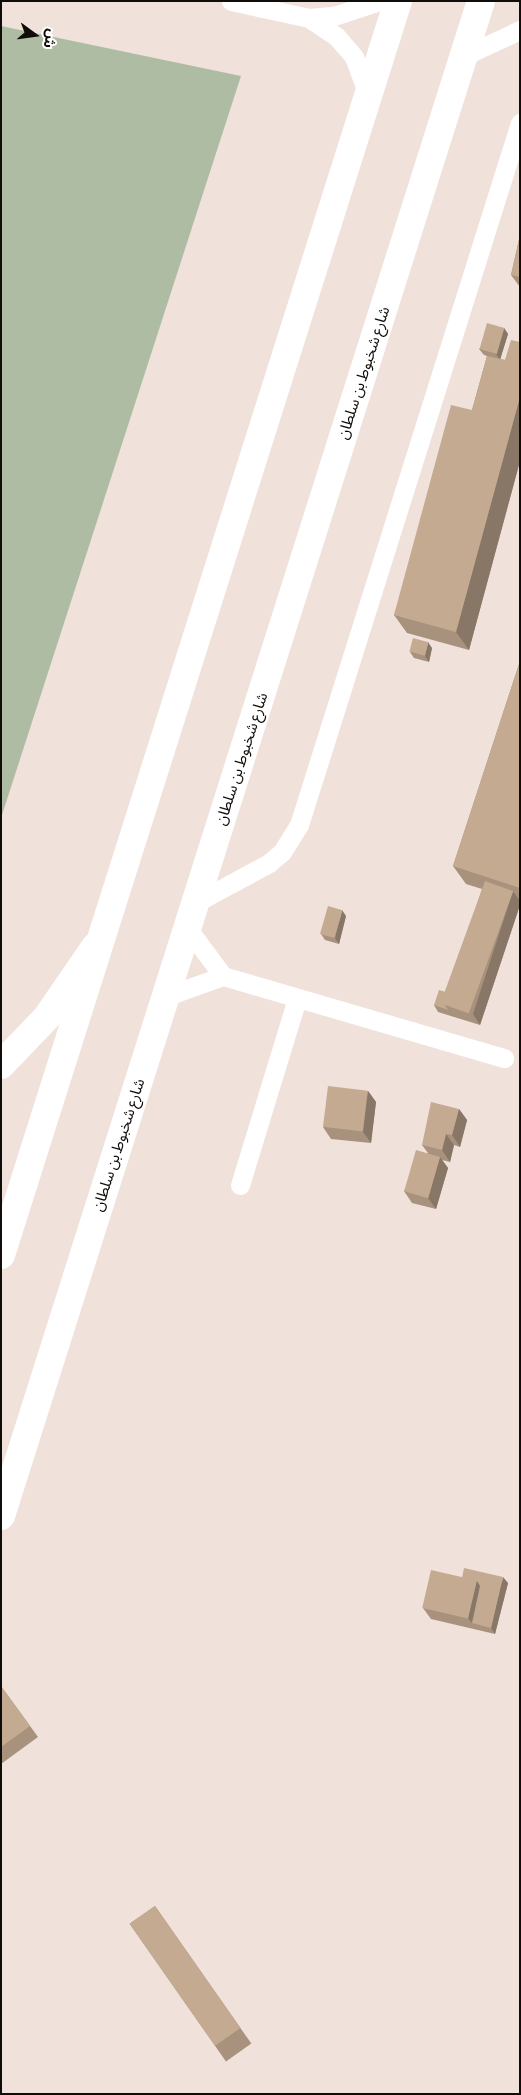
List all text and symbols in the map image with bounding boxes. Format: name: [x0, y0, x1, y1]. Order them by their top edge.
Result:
north arrow: [10, 10, 60, 60]
text: ش: [40, 28, 59, 50]
street label: شارع شخبوط بن سلطان: [334, 304, 394, 442]
street label: شارع شخبوط بن سلطان: [212, 690, 272, 828]
street label: شارع شخبوط بن سلطان: [89, 1076, 149, 1214]

